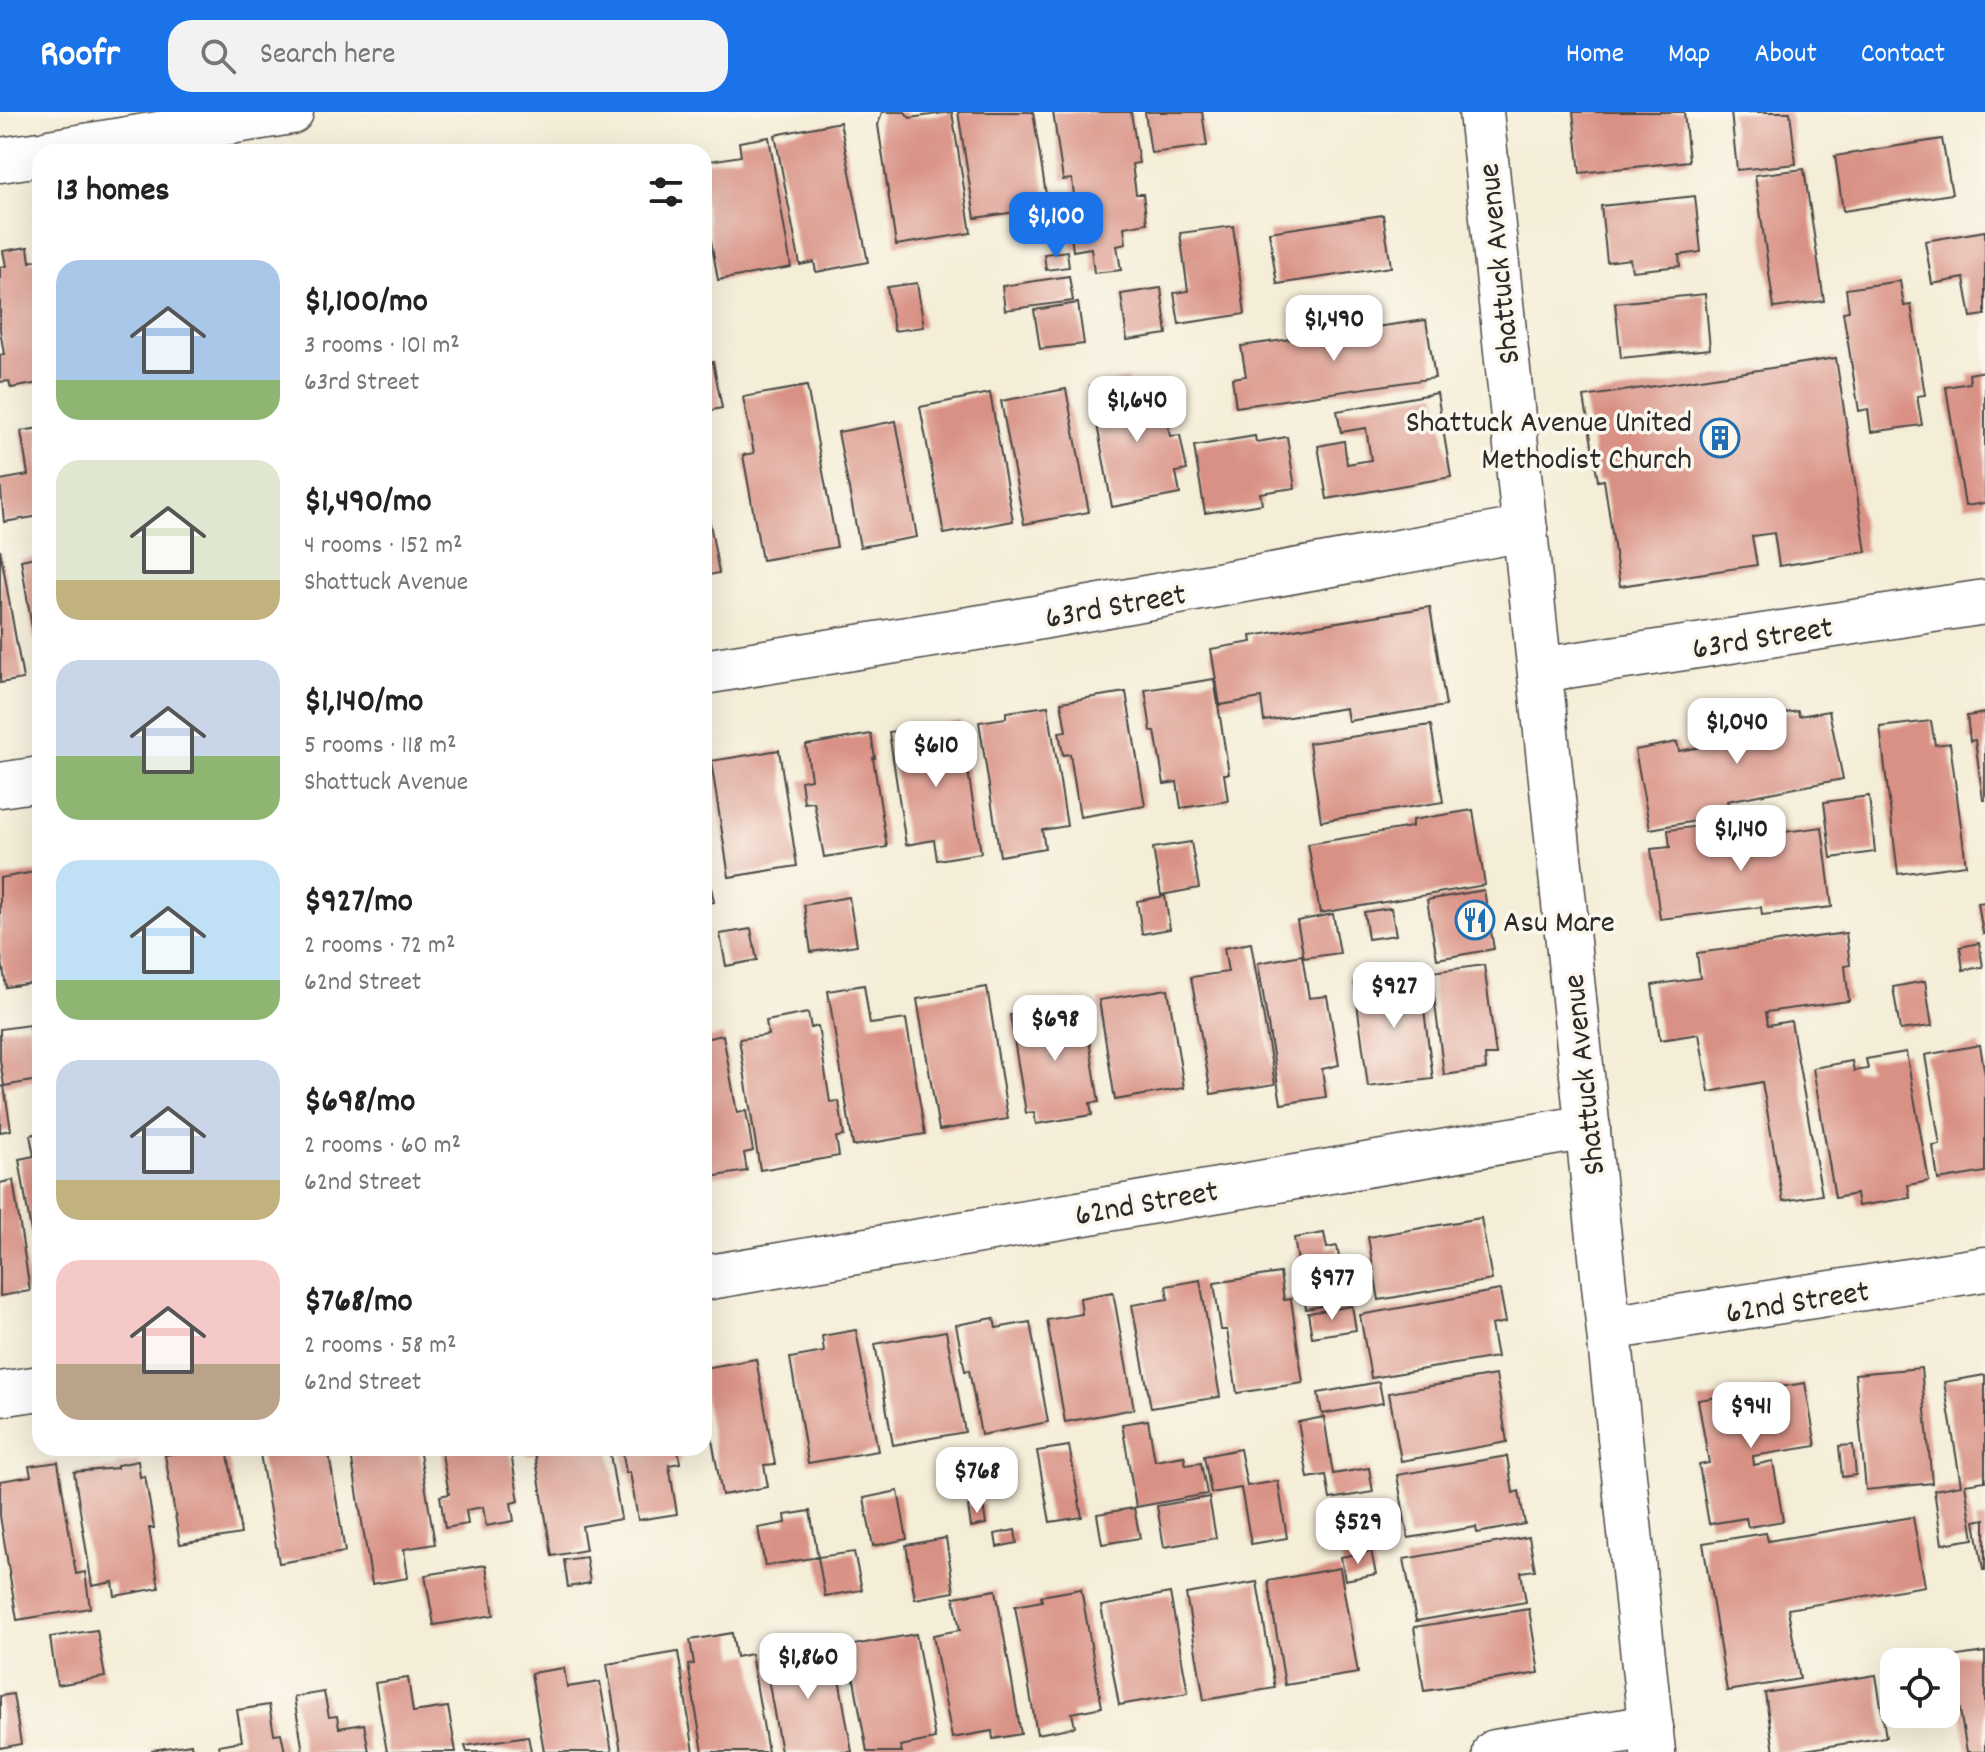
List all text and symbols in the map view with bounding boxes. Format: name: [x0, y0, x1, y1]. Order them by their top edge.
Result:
search box: [168, 20, 728, 92]
text: Roofr: [40, 29, 120, 84]
icon: search: [196, 34, 240, 78]
text: Search here: [260, 35, 395, 78]
text: Home: [1566, 36, 1624, 76]
text: Map: [1668, 36, 1710, 76]
text: About: [1754, 36, 1817, 76]
text: Contact: [1861, 36, 1945, 76]
street label: Shattuck Avenue: [1469, 161, 1535, 366]
text: 13 homes: [56, 168, 170, 217]
icon: filters: [644, 170, 688, 214]
pin: $1,100: [991, 192, 1121, 260]
text: $1,100: [1027, 199, 1085, 236]
text: $1,100/mo: [304, 279, 428, 328]
icon: home: [120, 292, 216, 388]
pin: $1,490: [1269, 295, 1399, 363]
text: $1,490: [1304, 302, 1364, 339]
text: 3 rooms · 101 m²: [304, 328, 460, 365]
text: 63rd Street: [304, 365, 419, 402]
pin: $1,640: [1072, 376, 1202, 444]
text: $1,640: [1106, 383, 1168, 420]
place label: Shattuck Avenue United Methodist Church: [1406, 402, 1692, 485]
building icon: Shattuck Avenue United Methodist Church: [1699, 417, 1741, 459]
text: $1,490/mo: [304, 479, 432, 528]
icon: home: [120, 492, 216, 588]
text: 4 rooms · 152 m²: [304, 528, 463, 565]
text: Shattuck Avenue: [304, 565, 468, 602]
street label: 63rd Street: [1042, 574, 1190, 644]
street label: 63rd Street: [1689, 607, 1837, 675]
text: $1,140/mo: [304, 679, 423, 728]
icon: home: [120, 692, 216, 788]
pin: $1,040: [1672, 698, 1802, 766]
text: $1,040: [1706, 705, 1768, 742]
pin: $610: [889, 721, 983, 789]
text: 5 rooms · 118 m²: [304, 728, 457, 765]
text: $610: [913, 728, 959, 765]
text: Shattuck Avenue: [304, 765, 468, 802]
pin: $1,140: [1676, 805, 1806, 873]
text: $1,140: [1714, 812, 1768, 849]
text: $927/mo: [304, 879, 413, 928]
icon: home: [120, 892, 216, 988]
restaurant icon: Asu Mare: [1454, 899, 1496, 941]
place label: Asu Mare: [1503, 902, 1615, 948]
text: 2 rooms · 72 m²: [304, 928, 455, 965]
pin: $927: [1347, 962, 1441, 1030]
text: 62nd Street: [304, 965, 421, 1002]
text: $927: [1371, 969, 1417, 1006]
street label: Shattuck Avenue: [1554, 972, 1620, 1177]
pin: $698: [1008, 995, 1102, 1063]
text: $698: [1031, 1002, 1079, 1039]
text: $698/mo: [304, 1079, 415, 1128]
icon: home: [120, 1092, 216, 1188]
text: 2 rooms · 60 m²: [304, 1128, 461, 1165]
text: 62nd Street: [304, 1165, 421, 1202]
street label: 62nd Street: [1072, 1171, 1222, 1241]
pin: $977: [1285, 1254, 1379, 1322]
text: $977: [1309, 1261, 1355, 1298]
street label: 62nd Street: [1723, 1271, 1873, 1339]
text: $768/mo: [304, 1279, 413, 1328]
icon: home: [120, 1292, 216, 1388]
text: 2 rooms · 58 m²: [304, 1328, 457, 1365]
text: 62nd Street: [304, 1365, 421, 1402]
pin: $941: [1704, 1382, 1798, 1450]
text: $941: [1730, 1389, 1772, 1426]
pin: $768: [930, 1447, 1024, 1515]
text: $768: [954, 1454, 1000, 1491]
pin: $529: [1311, 1498, 1405, 1566]
text: $529: [1334, 1505, 1382, 1542]
pin: $1,860: [743, 1633, 873, 1701]
text: $1,860: [777, 1640, 839, 1677]
map controls: [1880, 1648, 1960, 1728]
button: locate: [1880, 1648, 1960, 1728]

